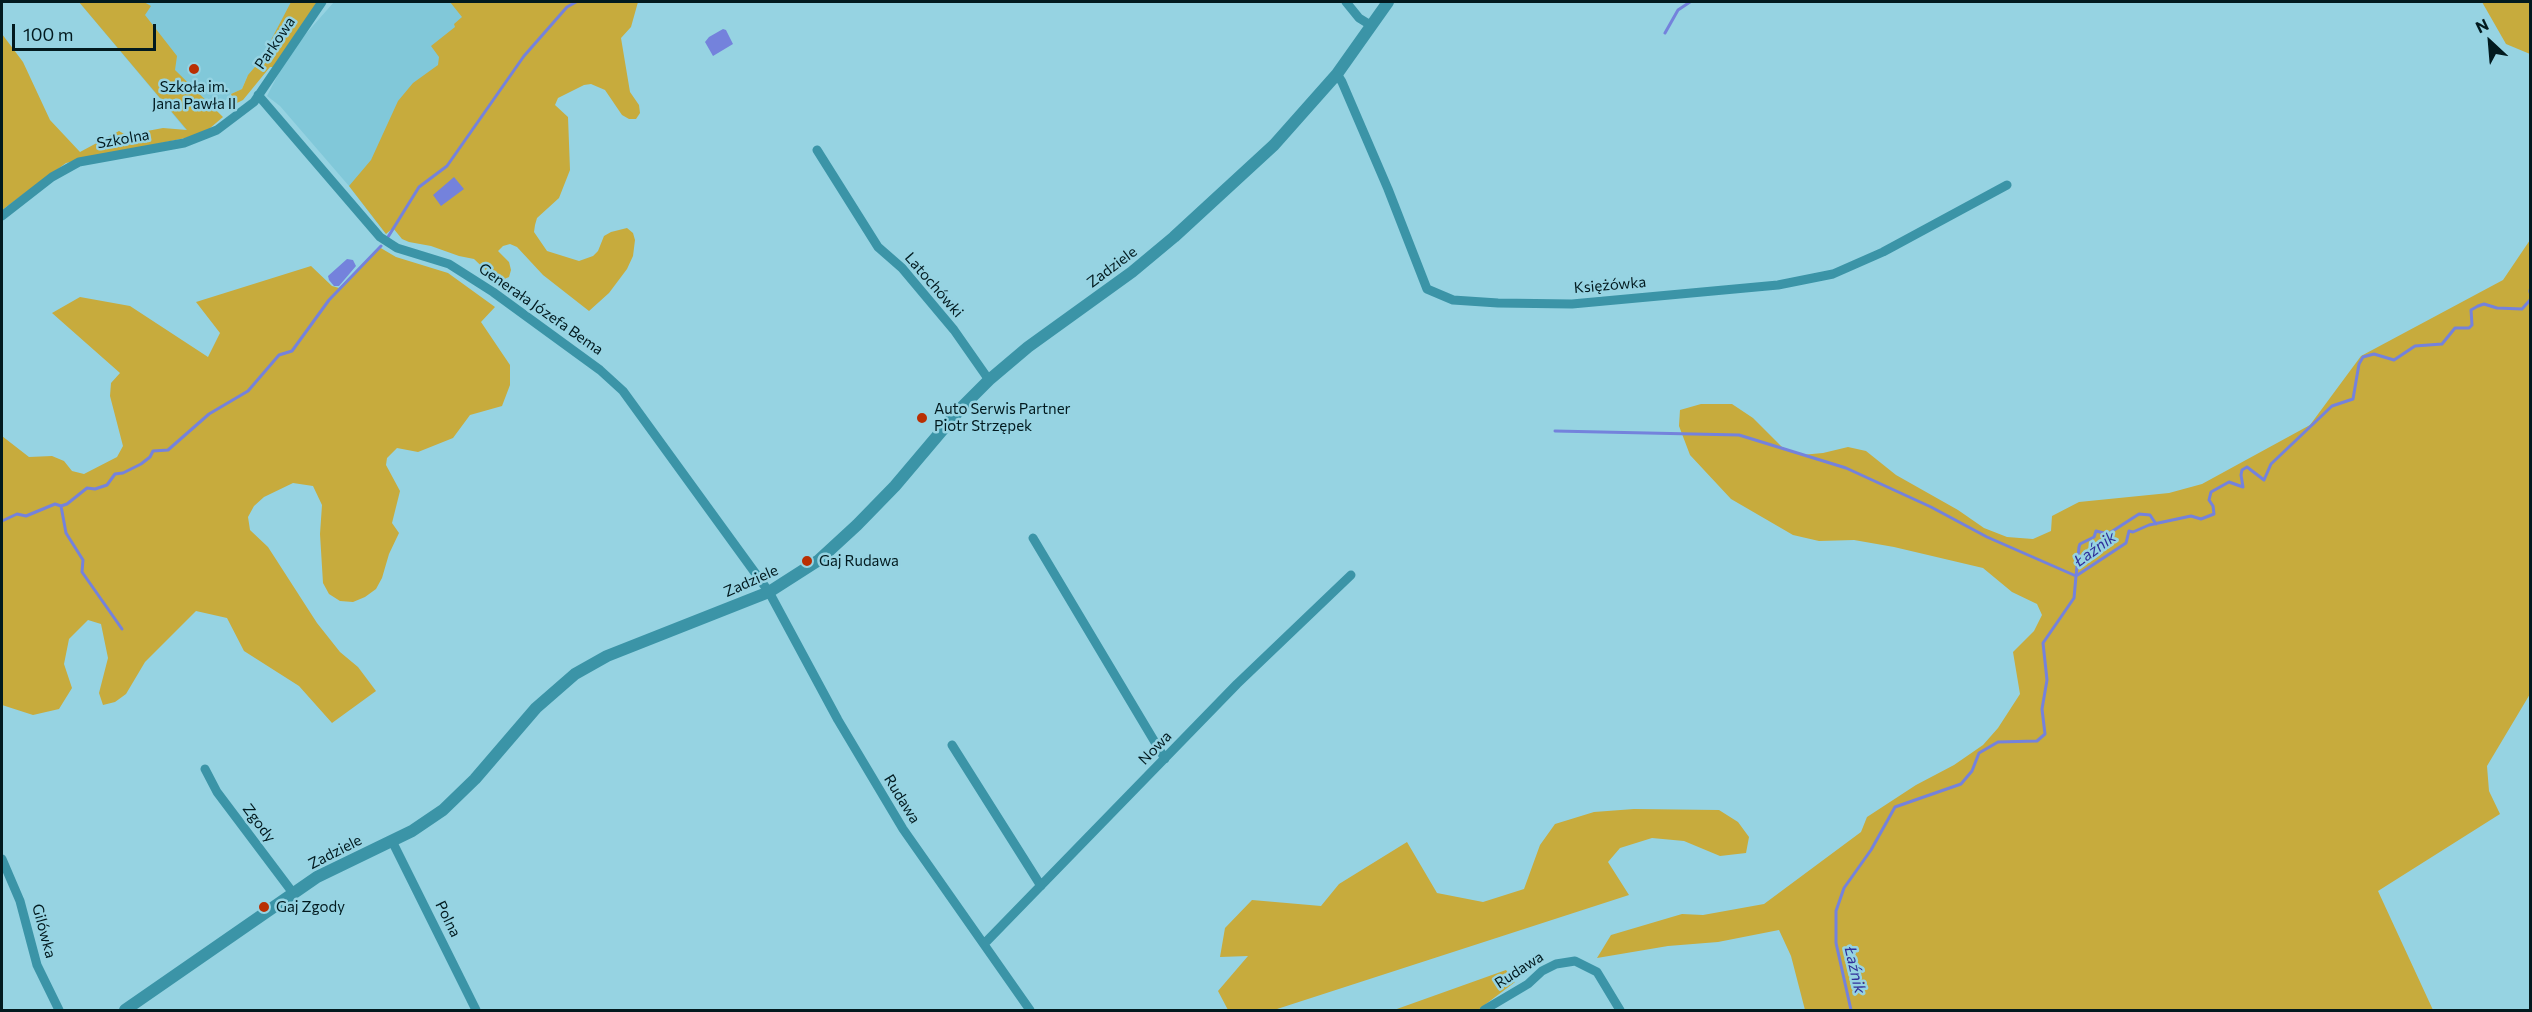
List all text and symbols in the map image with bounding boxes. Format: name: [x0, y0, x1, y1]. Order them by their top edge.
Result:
scale bar: [15, 12, 159, 50]
north arrow: [2460, 12, 2520, 72]
street label: Parkowa: [251, 13, 299, 73]
text: N: [2472, 14, 2491, 37]
text: 100 m: [23, 23, 73, 45]
marker: Szkoła im. Jana Pawła II: [187, 62, 201, 76]
place label: Szkoła im. Jana Pawła II: [152, 78, 236, 113]
street label: Szkolna: [95, 126, 151, 152]
street label: Zadziele: [1084, 243, 1140, 291]
street label: Latochówki: [901, 249, 967, 321]
street label: Generała Józefa Bema: [475, 259, 607, 359]
street label: Księżówka: [1573, 273, 1647, 297]
place label: Auto Serwis Partner Piotr Strzępek: [934, 400, 1071, 435]
marker: Auto Serwis Partner Piotr Strzępek: [915, 411, 929, 425]
water label: Łaźnik: [2070, 527, 2120, 571]
place label: Gaj Rudawa: [819, 552, 899, 570]
marker: Gaj Rudawa: [800, 554, 814, 568]
street label: Zadziele: [721, 561, 781, 601]
street label: Nowa: [1135, 727, 1175, 769]
street label: Rudawa: [880, 771, 924, 827]
street label: Zgody: [239, 800, 279, 846]
street label: Zadziele: [305, 831, 365, 873]
place label: Gaj Zgody: [276, 898, 345, 916]
street label: Polna: [432, 898, 464, 940]
marker: Gaj Zgody: [257, 900, 271, 914]
street label: Gilówka: [28, 902, 60, 960]
water label: Łaźnik: [1840, 945, 1870, 995]
street label: Rudawa: [1491, 948, 1547, 992]

